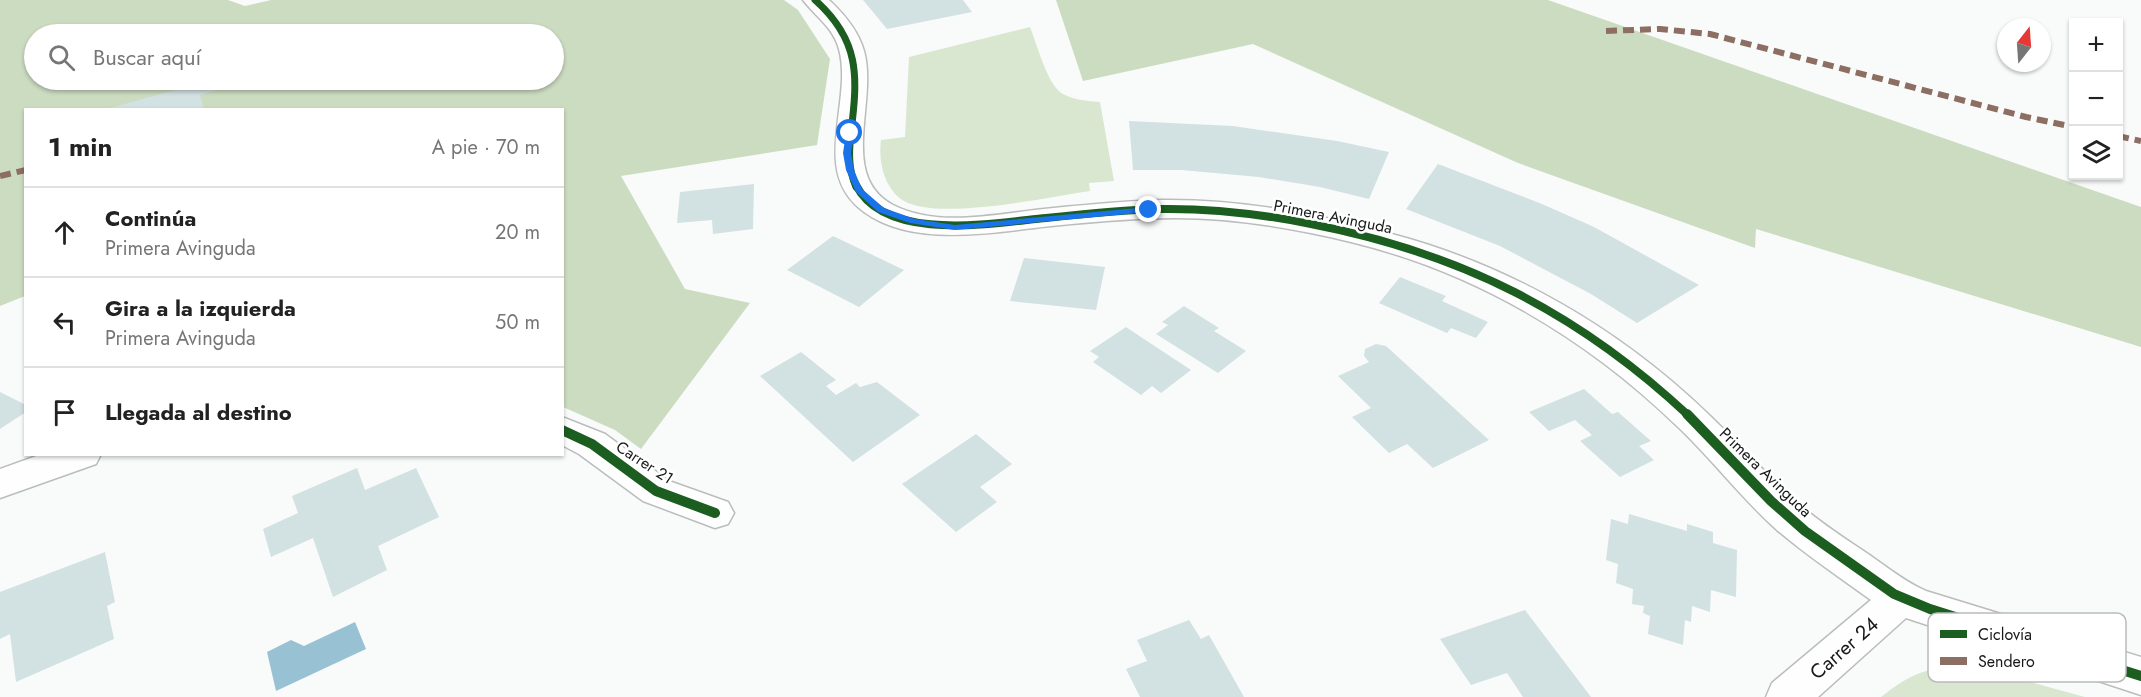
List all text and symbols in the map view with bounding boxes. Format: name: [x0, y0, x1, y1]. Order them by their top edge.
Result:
north arrow: [1997, 18, 2051, 72]
map controls: [2069, 18, 2123, 180]
button: +: [2069, 18, 2123, 72]
search box: [24, 24, 564, 90]
icon: search: [45, 41, 78, 74]
text: Buscar aquí: [93, 41, 201, 73]
button: −: [2069, 72, 2123, 126]
route start: [836, 119, 862, 145]
button: layers: [2069, 126, 2123, 180]
text: 1 min: [48, 128, 112, 166]
text: A pie · 70 m: [432, 133, 540, 162]
street label: Primera Avinguda: [1272, 194, 1394, 239]
route end: [1135, 196, 1161, 222]
text: Continúa: [105, 202, 196, 234]
icon: ahead: [48, 216, 81, 249]
text: 20 m: [495, 218, 540, 247]
text: Primera Avinguda: [105, 234, 256, 263]
text: Gira a la izquierda: [105, 292, 296, 324]
icon: left: [48, 306, 81, 339]
text: 50 m: [495, 308, 540, 337]
text: Primera Avinguda: [105, 324, 256, 353]
icon: arrive: [48, 396, 81, 429]
text: Llegada al destino: [105, 396, 292, 428]
street label: Primera Avinguda: [1714, 422, 1817, 522]
street label: Carrer 21: [612, 435, 678, 490]
street label: Carrer 24: [1804, 610, 1885, 687]
legend: [1928, 613, 2126, 682]
text: Ciclovía: [1978, 623, 2032, 646]
text: Sendero: [1978, 650, 2035, 673]

